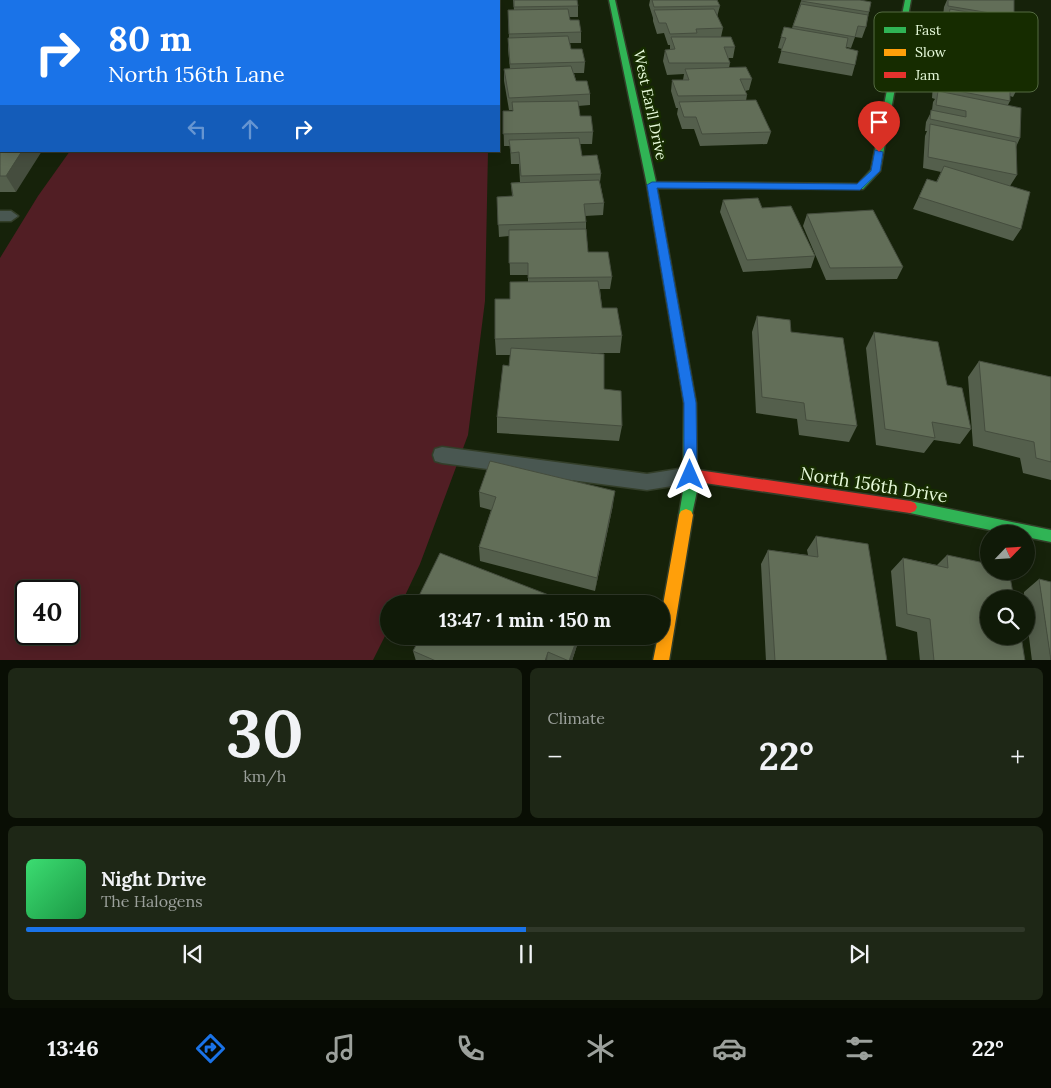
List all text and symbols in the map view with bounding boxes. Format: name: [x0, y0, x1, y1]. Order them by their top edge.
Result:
legend: [874, 12, 1038, 92]
text: 80 m: [108, 16, 192, 61]
icon: right: [25, 20, 90, 85]
text: Fast: [915, 21, 942, 39]
text: Slow: [915, 43, 947, 61]
street label: West Earll Drive: [630, 48, 671, 162]
text: North 156th Lane: [108, 60, 285, 88]
text: Jam: [914, 66, 940, 84]
pin: [858, 101, 900, 152]
icon: arrive: [865, 108, 893, 136]
icon: left: [183, 115, 211, 143]
icon: ahead: [236, 115, 264, 143]
icon: right: [289, 115, 317, 143]
position arrow: [663, 448, 715, 500]
street label: North 156th Drive: [799, 462, 950, 508]
north arrow: [980, 525, 1035, 580]
map controls: [980, 525, 1035, 645]
speed limit sign: 40: [15, 580, 80, 645]
button: search: [980, 590, 1035, 645]
text: 13:47 · 1 min · 150 m: [439, 608, 611, 632]
text: 30: [226, 692, 304, 775]
text: Climate: [548, 708, 605, 728]
text: 22°: [759, 732, 814, 780]
text: −: [548, 739, 562, 775]
text: +: [1010, 739, 1025, 775]
text: km/h: [243, 766, 286, 786]
text: Night Drive: [101, 867, 206, 891]
text: The Halogens: [101, 891, 203, 911]
icon: previous: [179, 940, 207, 968]
icon: pause: [512, 940, 540, 968]
icon: next: [845, 940, 873, 968]
icon: directions: [193, 1031, 228, 1066]
icon: music: [323, 1031, 358, 1066]
icon: phone: [453, 1031, 488, 1066]
icon: climate: [583, 1031, 618, 1066]
icon: car: [712, 1031, 747, 1066]
icon: filters: [842, 1031, 877, 1066]
text: 13:46: [47, 1034, 99, 1062]
text: 22°: [972, 1034, 1004, 1062]

